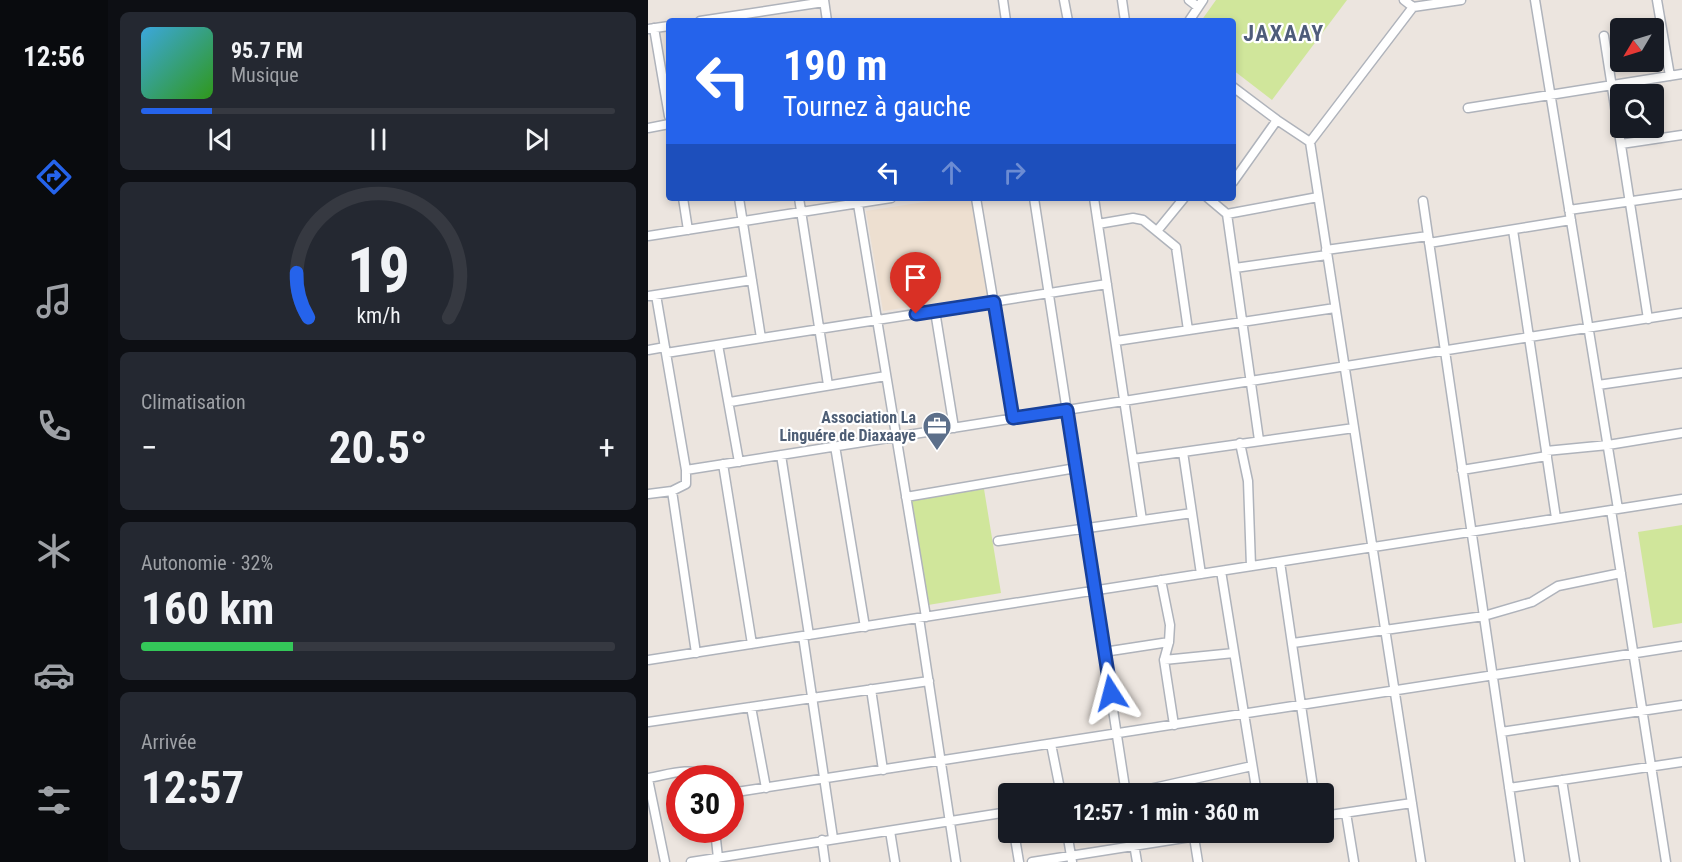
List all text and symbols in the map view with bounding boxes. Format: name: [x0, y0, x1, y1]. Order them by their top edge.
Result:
north arrow: [1610, 18, 1664, 72]
map controls: [1610, 18, 1664, 138]
district label: JAXAAY: [1243, 21, 1325, 46]
text: 95.7 FM: [231, 38, 303, 63]
text: 12:56: [23, 41, 85, 73]
text: 190 m: [783, 41, 888, 90]
icon: left: [684, 42, 762, 120]
text: Musique: [231, 63, 299, 87]
button: search: [1610, 84, 1664, 138]
text: Tournez à gauche: [783, 91, 971, 123]
icon: previous: [204, 123, 237, 156]
icon: pause: [362, 123, 395, 156]
icon: next: [520, 123, 553, 156]
icon: directions: [33, 156, 75, 198]
icon: left: [872, 156, 905, 189]
icon: ahead: [935, 156, 968, 189]
icon: right: [998, 156, 1031, 189]
text: 19: [346, 234, 410, 307]
pin: [890, 252, 941, 314]
icon: arrive: [899, 261, 932, 294]
icon: music: [33, 280, 75, 322]
text: km/h: [356, 303, 400, 328]
text: Climatisation: [141, 390, 246, 414]
icon: phone: [33, 405, 75, 447]
place label: Association La Linguére de Diaxaaye: [780, 408, 916, 445]
office icon: Association La Linguére de Diaxaaye: [921, 410, 953, 452]
text: 20.5°: [329, 421, 427, 474]
text: −: [141, 428, 158, 467]
text: +: [599, 428, 615, 467]
icon: climate: [33, 530, 75, 572]
text: Autonomie · 32%: [141, 551, 273, 575]
text: 160 km: [141, 582, 274, 635]
icon: car: [33, 654, 75, 696]
position arrow: [1079, 661, 1143, 725]
text: Arrivée: [141, 730, 197, 754]
text: 12:57: [141, 761, 244, 814]
speed limit sign: 30: [666, 765, 744, 843]
icon: filters: [33, 779, 75, 821]
text: 12:57 · 1 min · 360 m: [1073, 800, 1259, 825]

